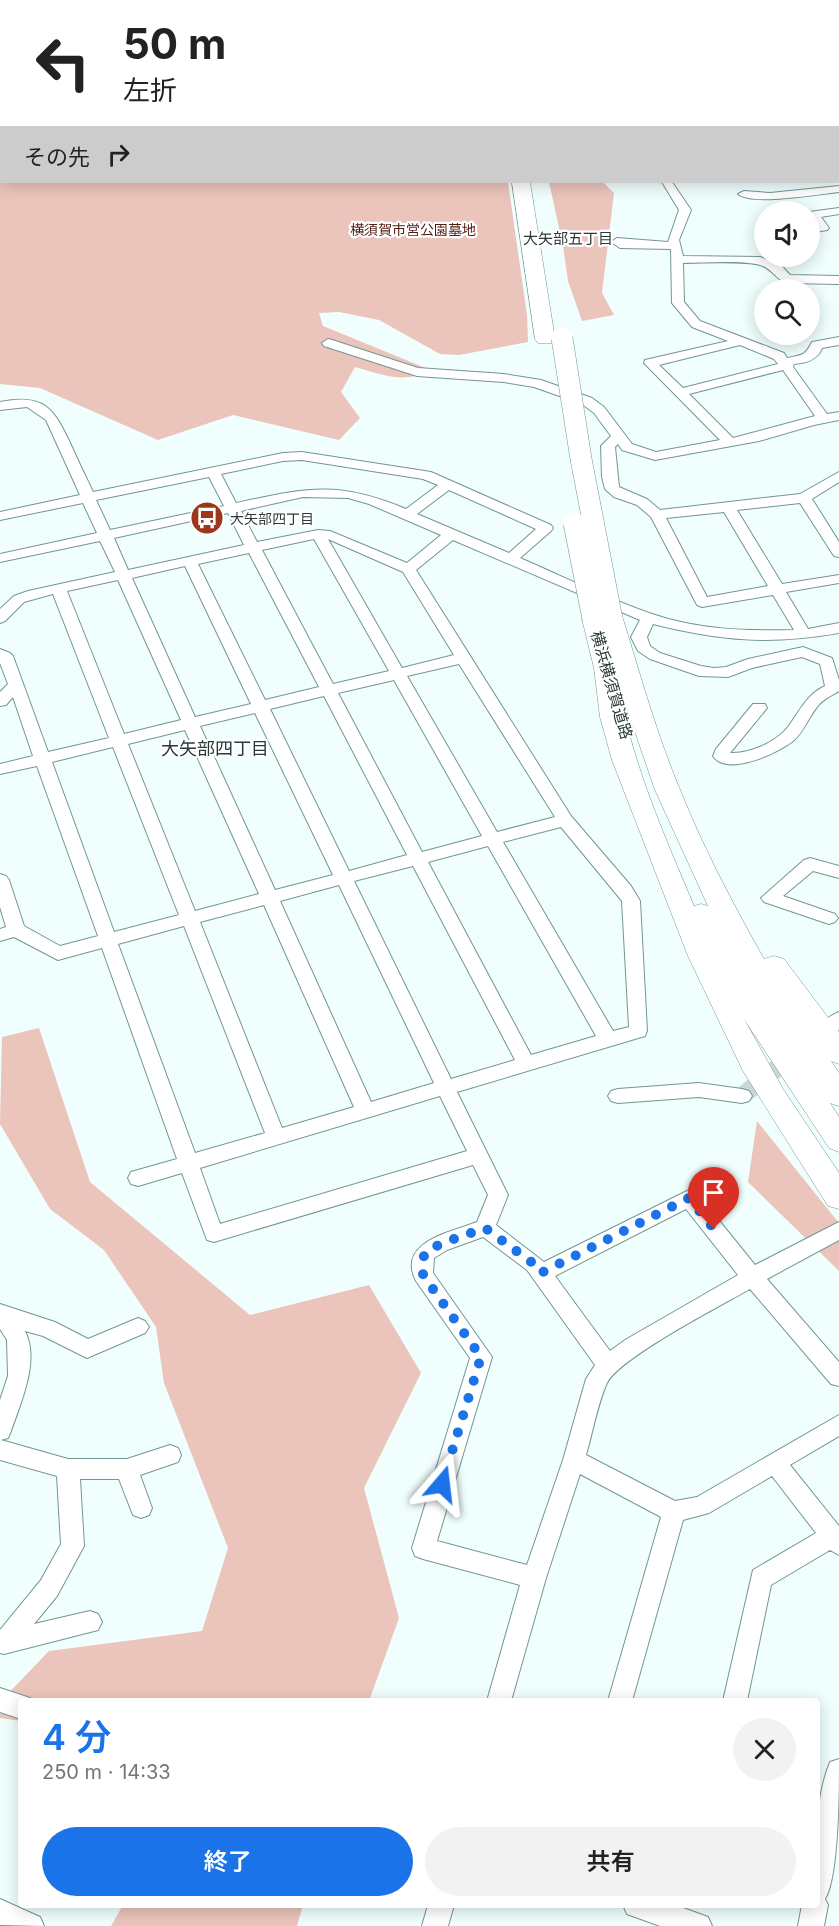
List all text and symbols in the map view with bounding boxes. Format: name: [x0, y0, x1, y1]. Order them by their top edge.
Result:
text: 50 m: [123, 18, 226, 69]
icon: left: [24, 24, 102, 102]
text: 左折: [123, 74, 177, 107]
icon: right: [102, 138, 135, 171]
text: その先: [24, 144, 90, 170]
map controls: [754, 201, 820, 345]
button: sound: [754, 201, 820, 267]
park label: 横須賀市営公園墓地: [350, 221, 476, 238]
district label: 大矢部五丁目: [523, 229, 613, 248]
button: search: [754, 279, 820, 345]
bus stop icon: 大矢部四丁目: [189, 500, 225, 536]
place label: 大矢部四丁目: [230, 510, 314, 527]
street label: 横浜横須賀道路: [587, 628, 637, 742]
district label: 大矢部四丁目: [161, 738, 269, 759]
pin: [688, 1167, 739, 1229]
icon: arrive: [697, 1176, 730, 1209]
position arrow: [410, 1452, 474, 1516]
text: 4 分: [42, 1715, 111, 1759]
button: close: [733, 1718, 796, 1781]
text: 250 m · 14:33: [42, 1760, 171, 1784]
button: 終了: [42, 1827, 413, 1896]
button: 共有: [425, 1827, 796, 1896]

